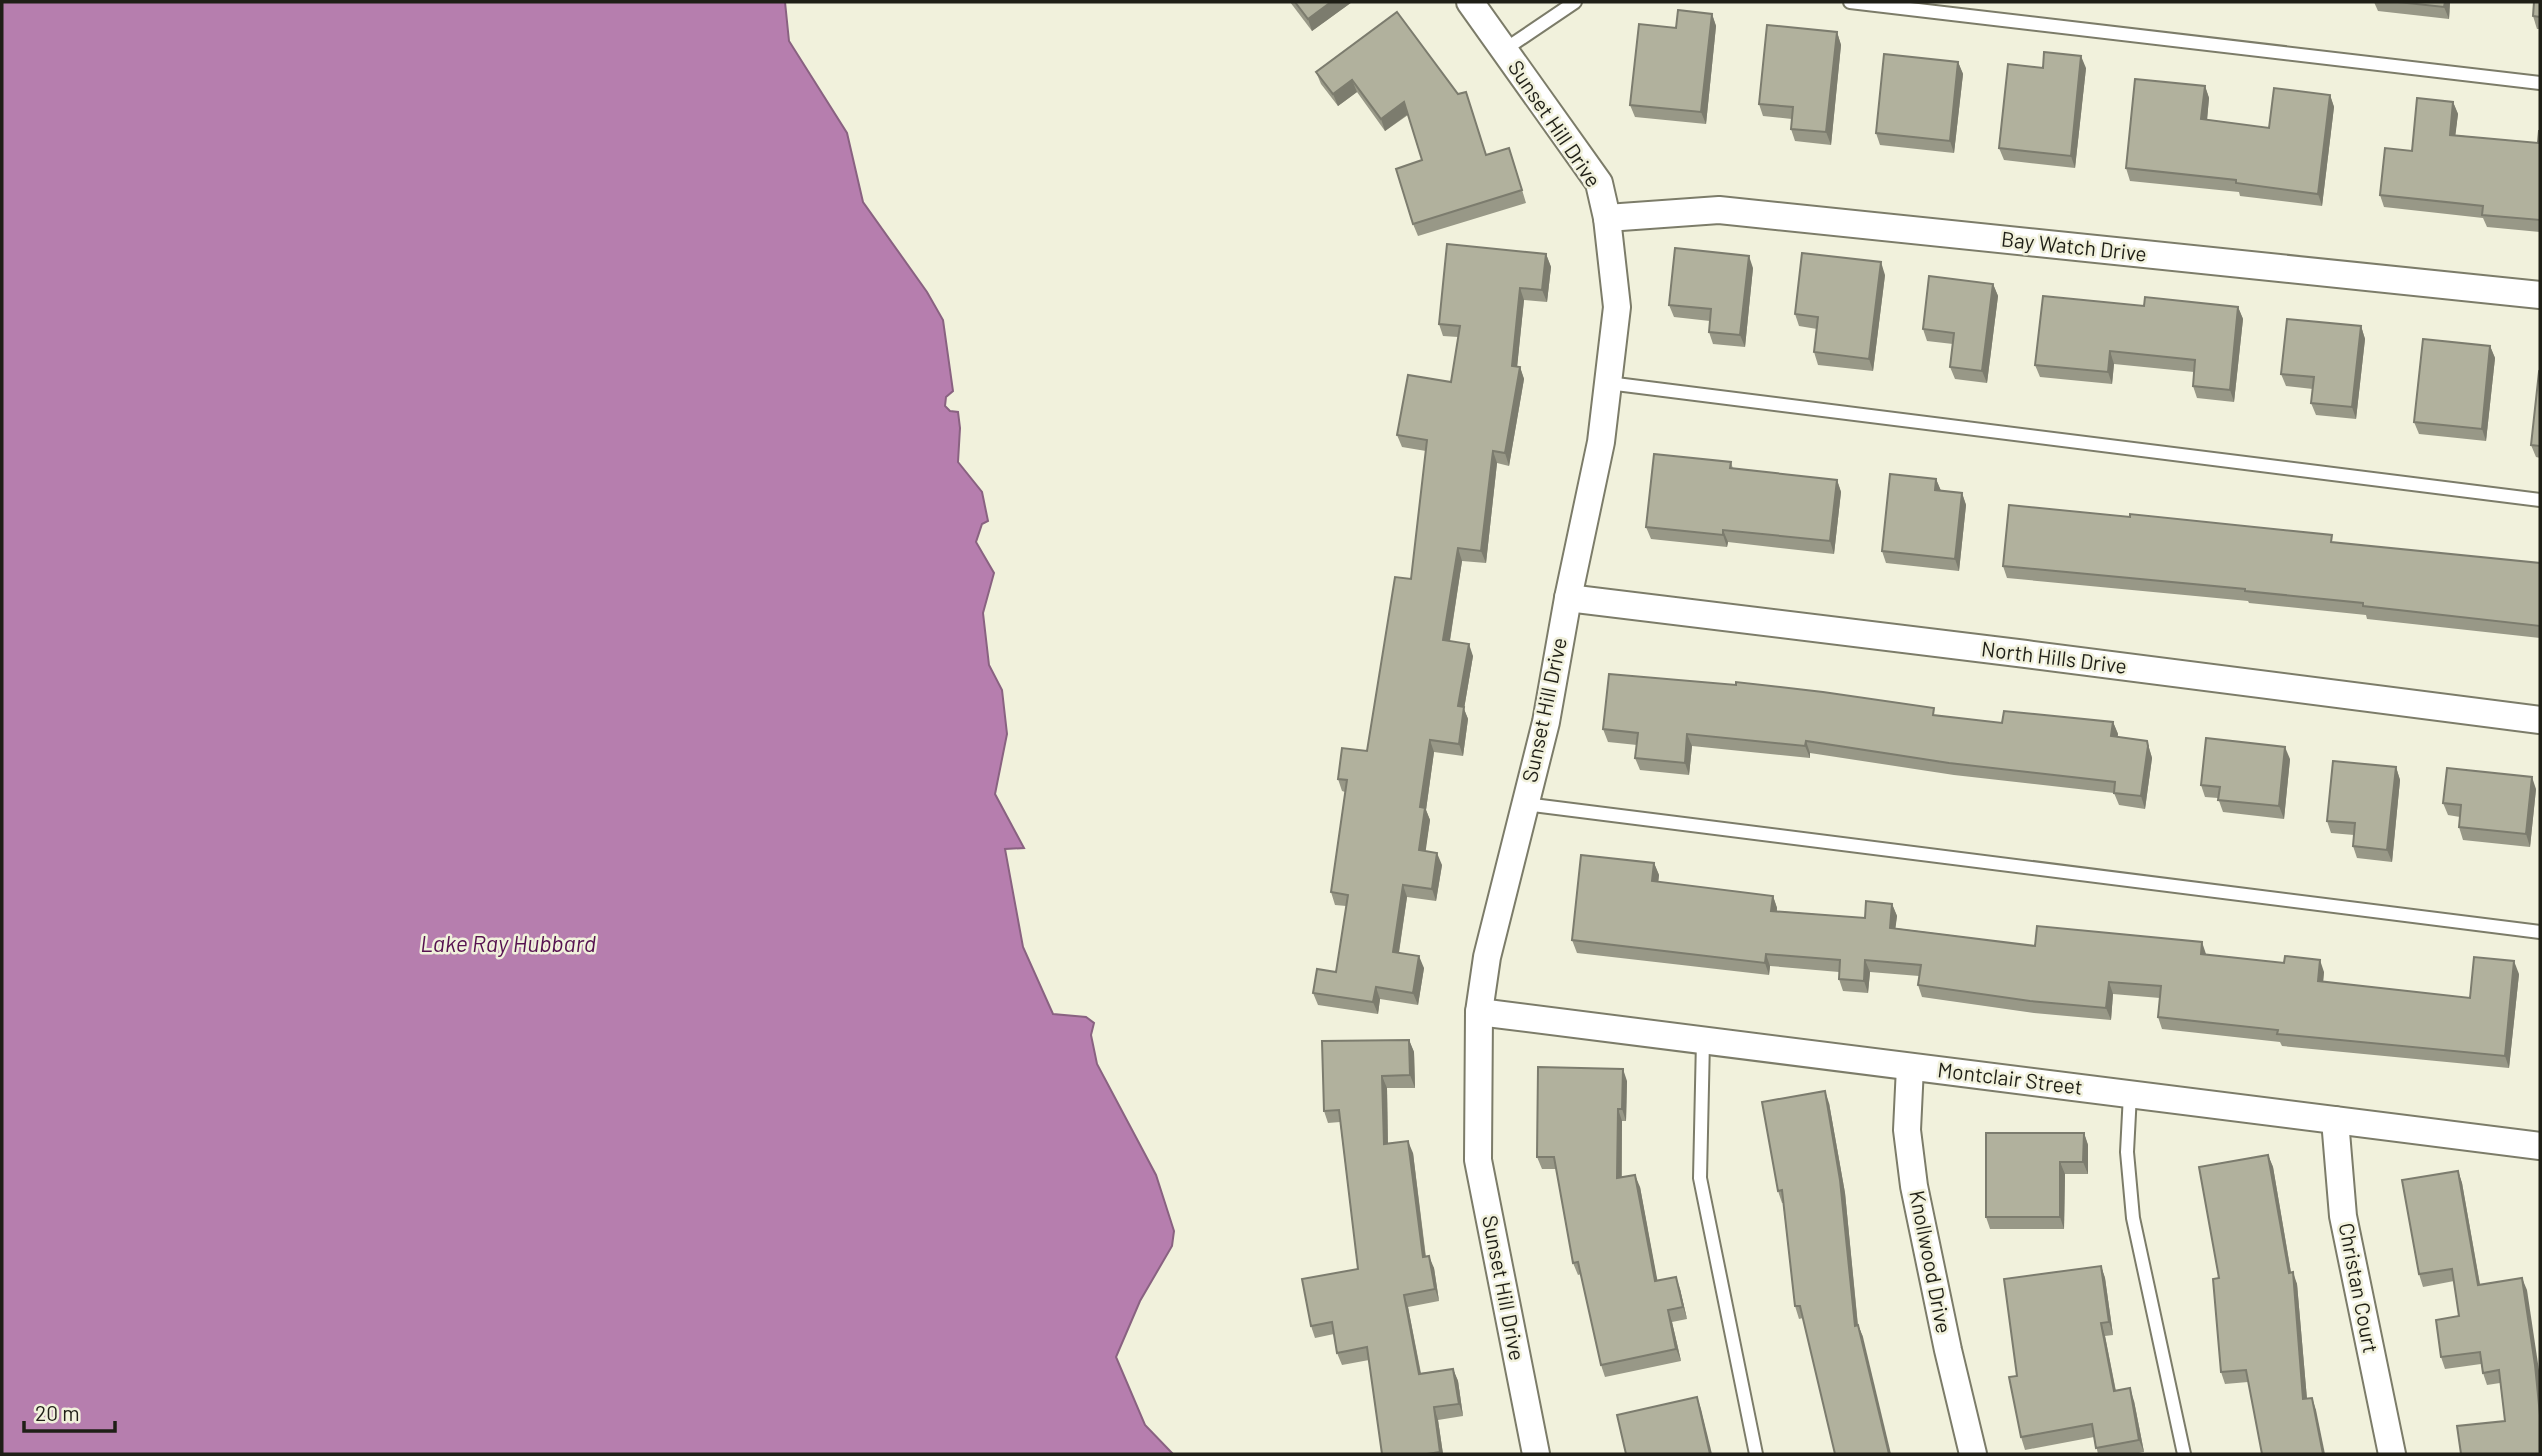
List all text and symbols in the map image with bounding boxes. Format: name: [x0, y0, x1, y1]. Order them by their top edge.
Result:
street label: Sunset Hill Drive: [1504, 55, 1607, 191]
street label: Bay Watch Drive: [2000, 225, 2148, 266]
street label: Sunset Hill Drive: [1516, 635, 1571, 784]
street label: North Hills Drive: [1980, 635, 2128, 678]
water label: Lake Ray Hubbard: [420, 929, 596, 957]
street label: Montclair Street: [1936, 1056, 2084, 1099]
street label: Knollwood Drive: [1905, 1188, 1958, 1335]
street label: Sunset Hill Drive: [1478, 1213, 1531, 1363]
street label: Christan Court: [2335, 1221, 2384, 1355]
scale bar: [24, 1390, 116, 1434]
text: 20 m: [35, 1400, 80, 1425]

